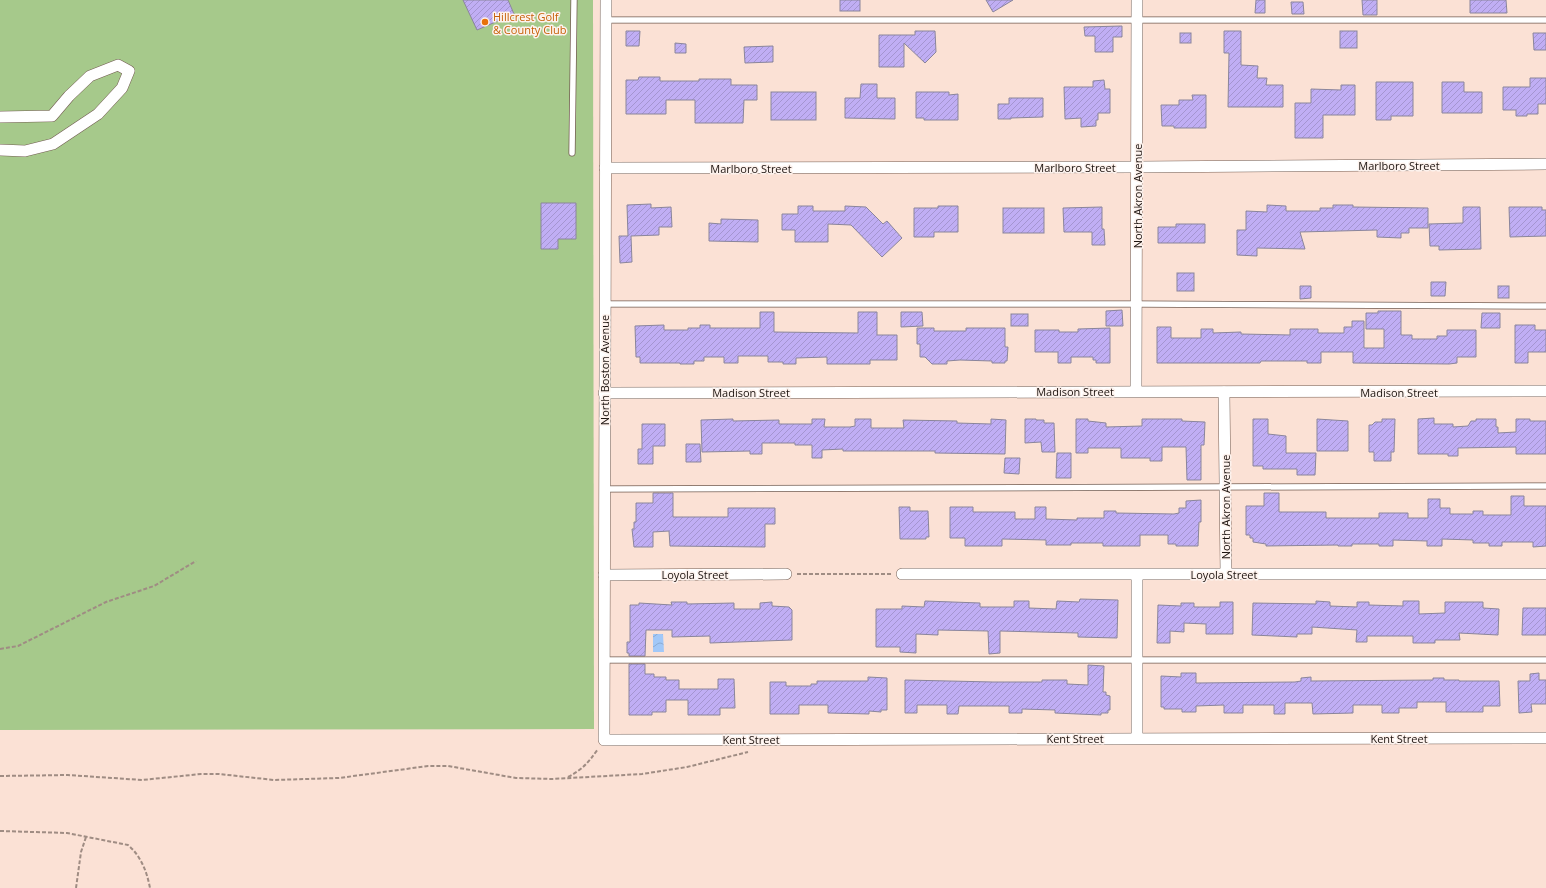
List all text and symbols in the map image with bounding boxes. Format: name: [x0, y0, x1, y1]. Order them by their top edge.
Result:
place label: Hillcrest Golf & County Club: [493, 9, 567, 37]
marker: Hillcrest Golf & County Club: [480, 17, 490, 27]
street label: North Akron Avenue: [1130, 144, 1145, 248]
street label: Marlboro Street: [1358, 158, 1440, 173]
street label: Marlboro Street: [1034, 160, 1116, 175]
street label: Marlboro Street: [710, 161, 792, 176]
street label: North Boston Avenue: [597, 315, 612, 425]
street label: Madison Street: [1036, 384, 1114, 399]
street label: Madison Street: [712, 385, 790, 400]
street label: Madison Street: [1360, 385, 1438, 400]
street label: North Akron Avenue: [1218, 455, 1233, 559]
street label: Loyola Street: [662, 567, 729, 582]
street label: Loyola Street: [1191, 567, 1258, 582]
street label: Kent Street: [1046, 731, 1104, 746]
street label: Kent Street: [1370, 731, 1428, 746]
street label: Kent Street: [722, 732, 780, 747]

